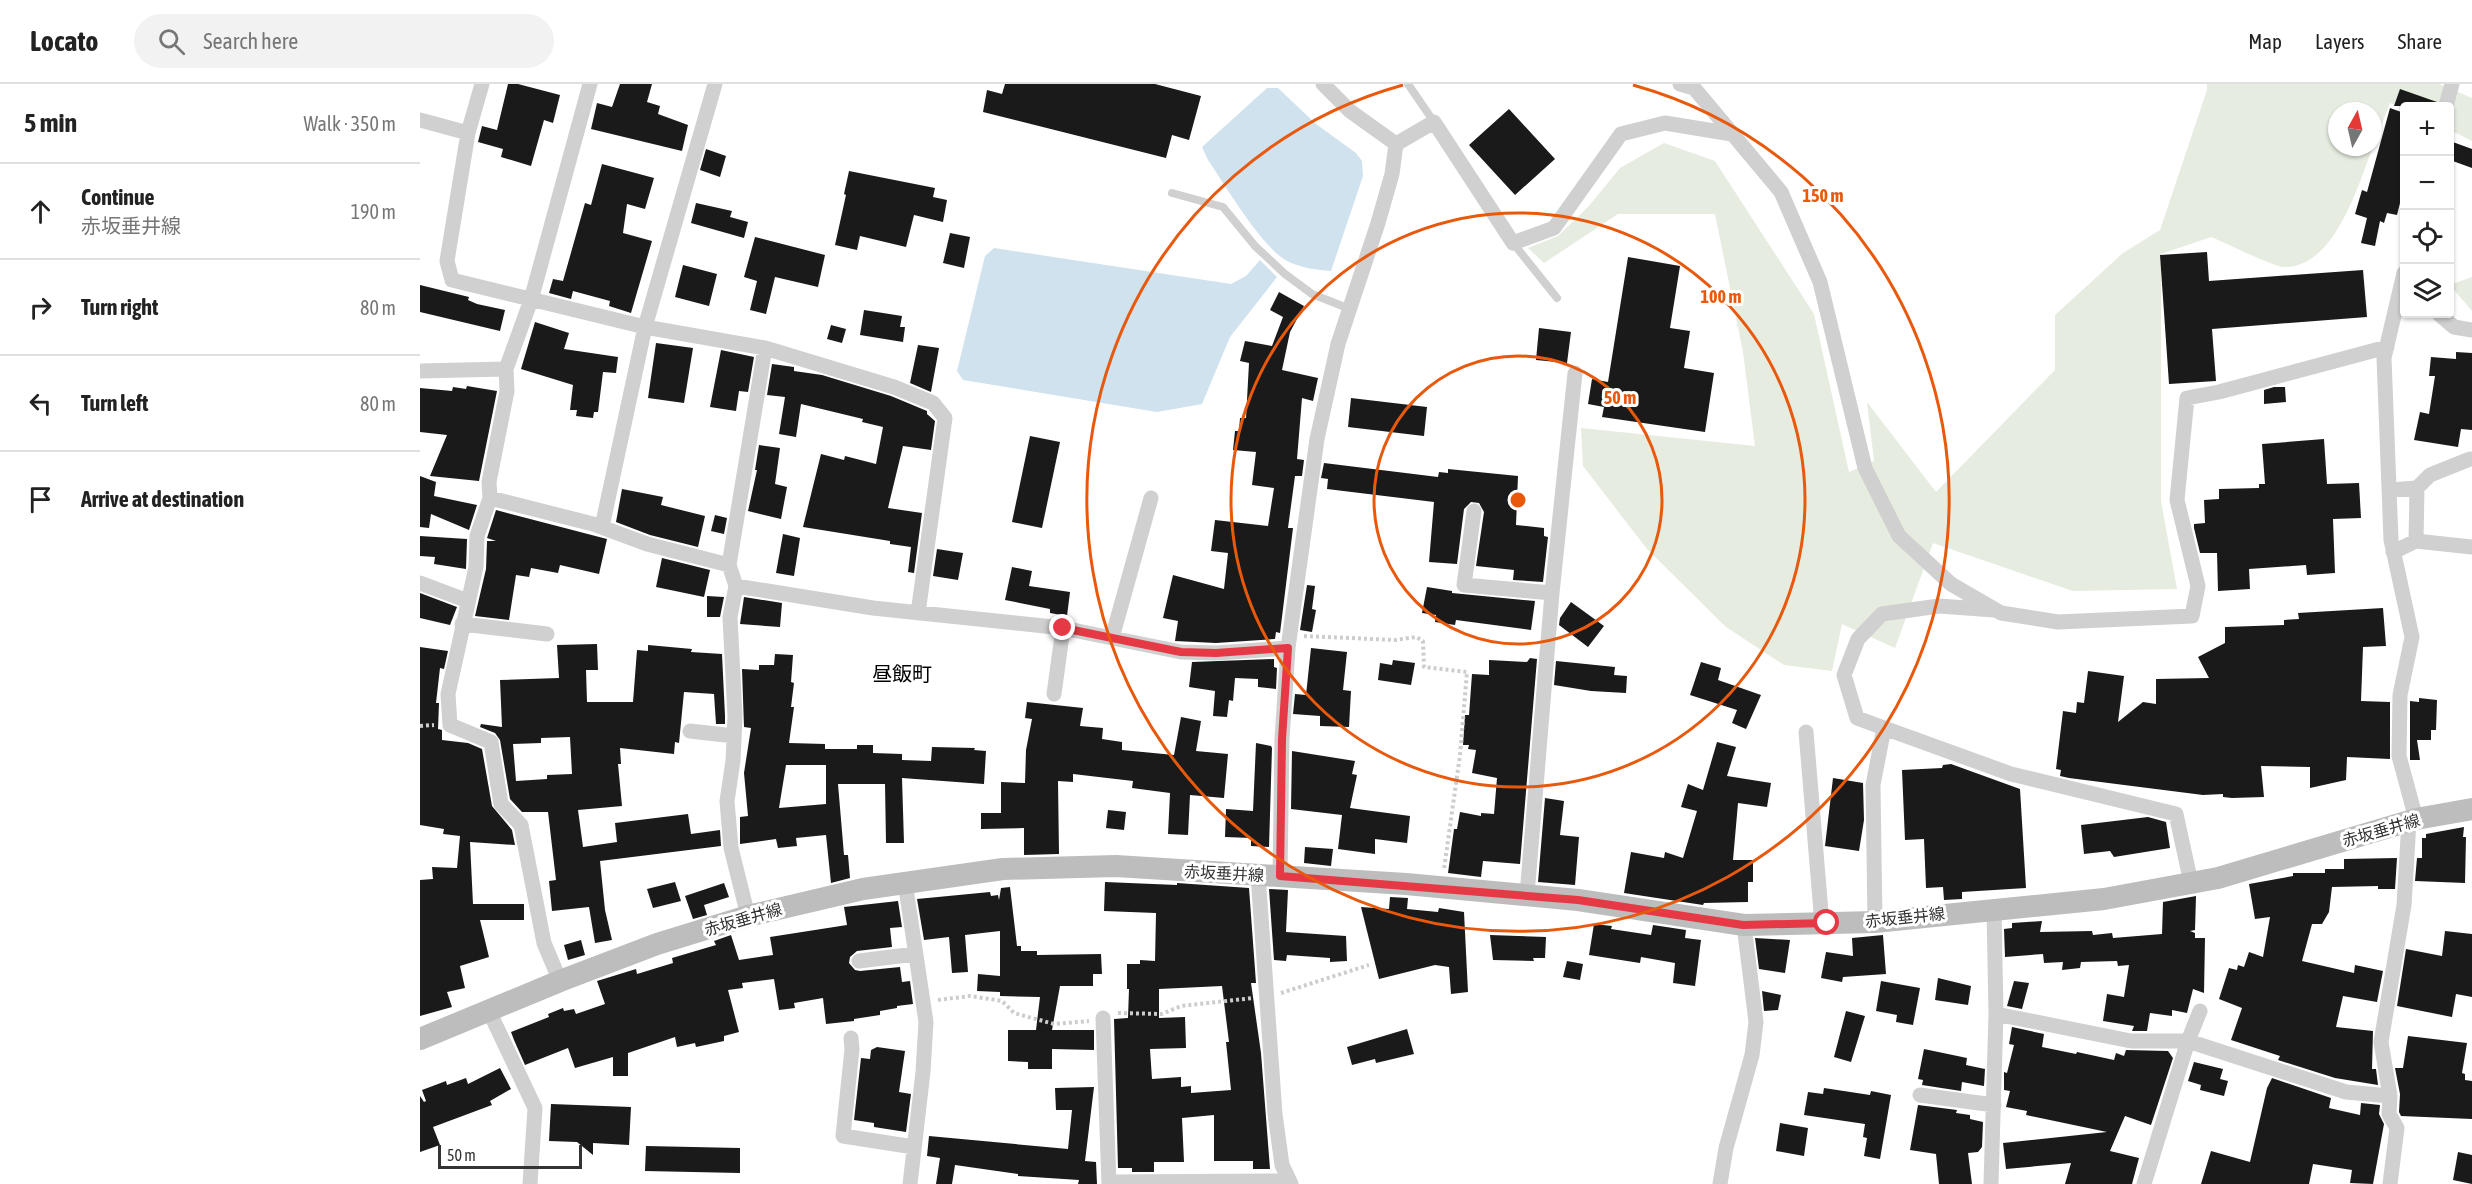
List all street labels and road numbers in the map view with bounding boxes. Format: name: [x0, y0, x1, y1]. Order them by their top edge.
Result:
street label: 赤坂垂井線: [2340, 810, 2422, 850]
street label: 赤坂垂井線: [1184, 862, 1264, 884]
street label: 赤坂垂井線: [702, 899, 784, 939]
street label: 赤坂垂井線: [1864, 904, 1946, 930]

